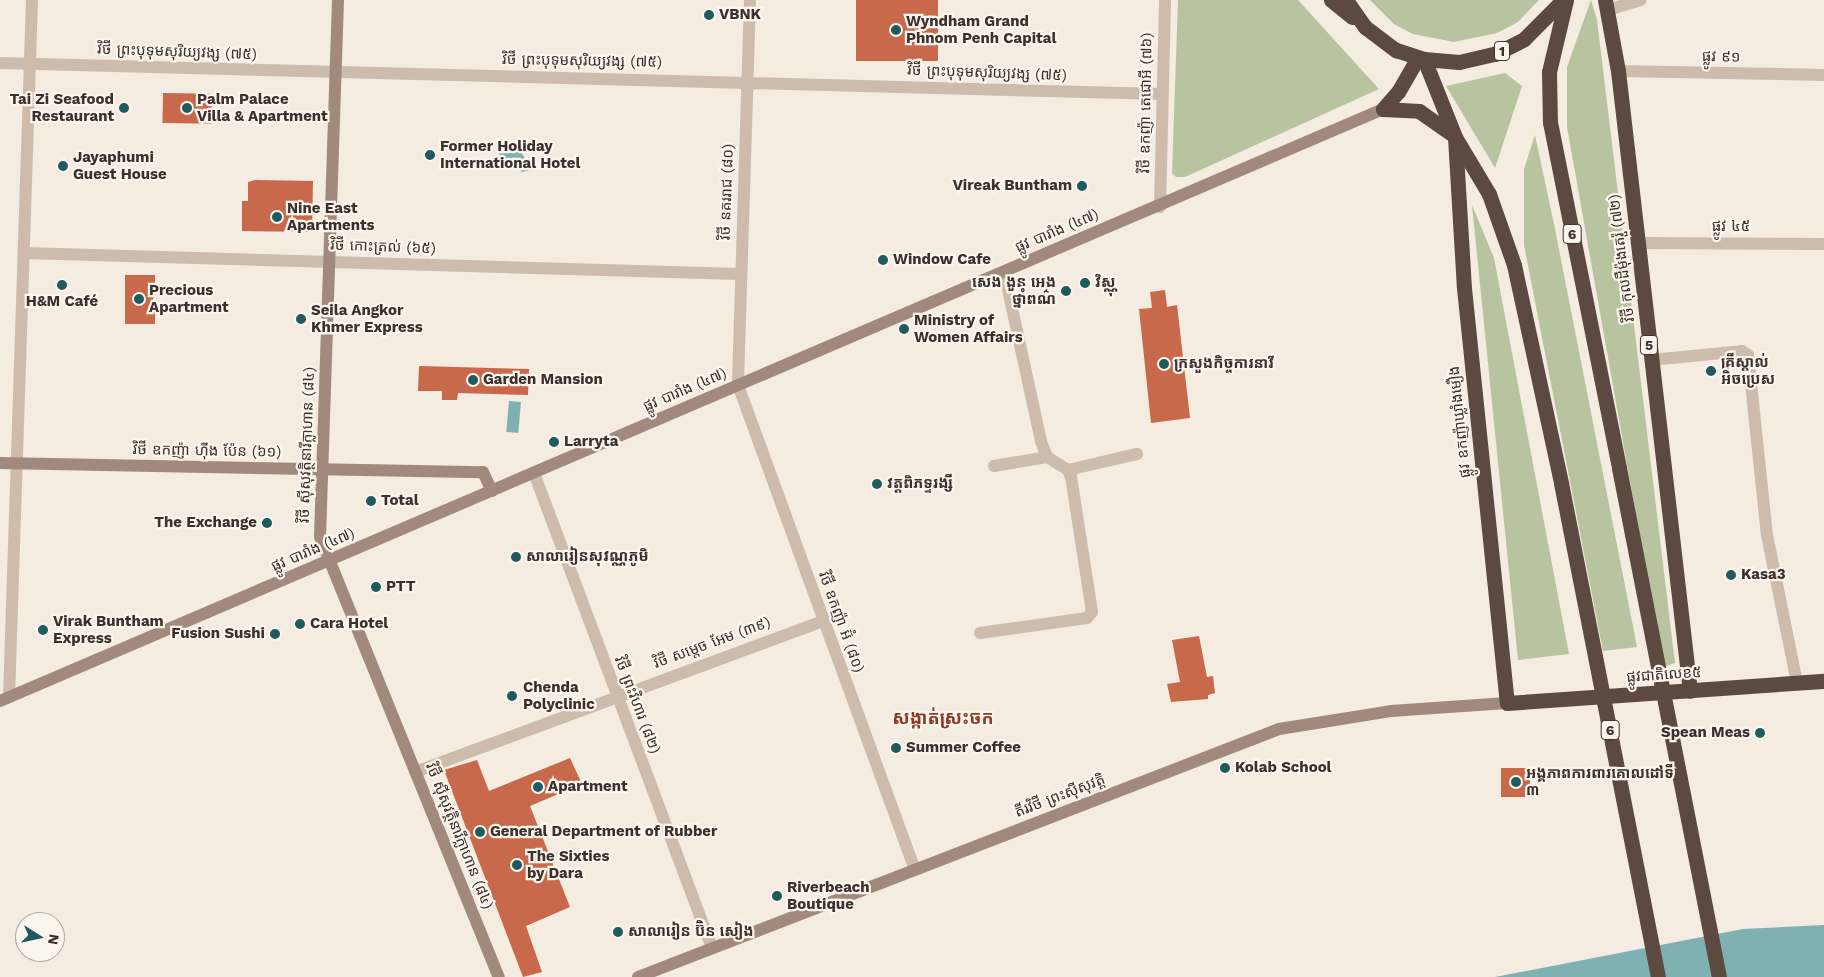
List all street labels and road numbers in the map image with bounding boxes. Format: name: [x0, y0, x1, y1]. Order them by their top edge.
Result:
street label: វិថី ឧកញ៉ា តេជោអី (៧៦): [1136, 33, 1156, 173]
street label: វិថី ព្រះបុទុមសុរិយ្យវង្ស (៧៥): [97, 40, 257, 64]
road number: 1: [1493, 40, 1511, 62]
street label: ផ្លូវ ៩១: [1702, 48, 1740, 66]
street label: វិថី ព្រះបុទុមសុរិយ្យវង្ស (៧៥): [502, 51, 662, 71]
street label: វិថី ព្រះបុទុមសុរិយ្យវង្ស (៧៥): [907, 61, 1067, 85]
street label: វិថី នគររាជ (៨០): [716, 144, 738, 240]
street label: វិថី កុលដឺម៉ុងតេរ៉ួ (៧២): [1605, 193, 1639, 323]
street label: ផ្លូវ បារាំង (៤៧): [1013, 205, 1101, 257]
street label: ផ្លូវ ៤៥: [1712, 218, 1750, 236]
road number: 6: [1562, 222, 1582, 245]
street label: វិថី កោះត្រល់ (៦៥): [330, 236, 436, 258]
road number: 5: [1639, 334, 1659, 356]
street label: ផ្លូវ បារាំង (៤៧): [641, 364, 729, 416]
street label: ផ្លូវ ឧកញ៉ាឃ្លាំងមឿង: [1445, 365, 1475, 479]
street label: វិថី ស៊ីសុវត្ថិនារីក្លាហាន (៨៤): [295, 367, 319, 523]
street label: វិថី ឧកញ៉ា ហ៊ីង ប៉ែន (៦១): [132, 441, 282, 461]
street label: ផ្លូវ បារាំង (៤៧): [269, 524, 357, 576]
street label: វិថី ឧកញ៉ា អ៊ំ (៨០): [814, 569, 868, 675]
street label: វិថី សម្តេច អែម (៣៩): [651, 613, 773, 673]
street label: វិថី ព្រះវិហារ (៨២): [610, 654, 664, 756]
street label: ផ្លូវជាតិលេខ៥: [1626, 663, 1702, 687]
road number: 6: [1600, 718, 1620, 742]
street label: វិថី ស៊ីសុវត្ថិនារីក្លាហាន (៨៤): [421, 760, 497, 912]
street label: តីរវិថី ព្រះស៊ីសុវត្តិ: [1012, 771, 1108, 821]

